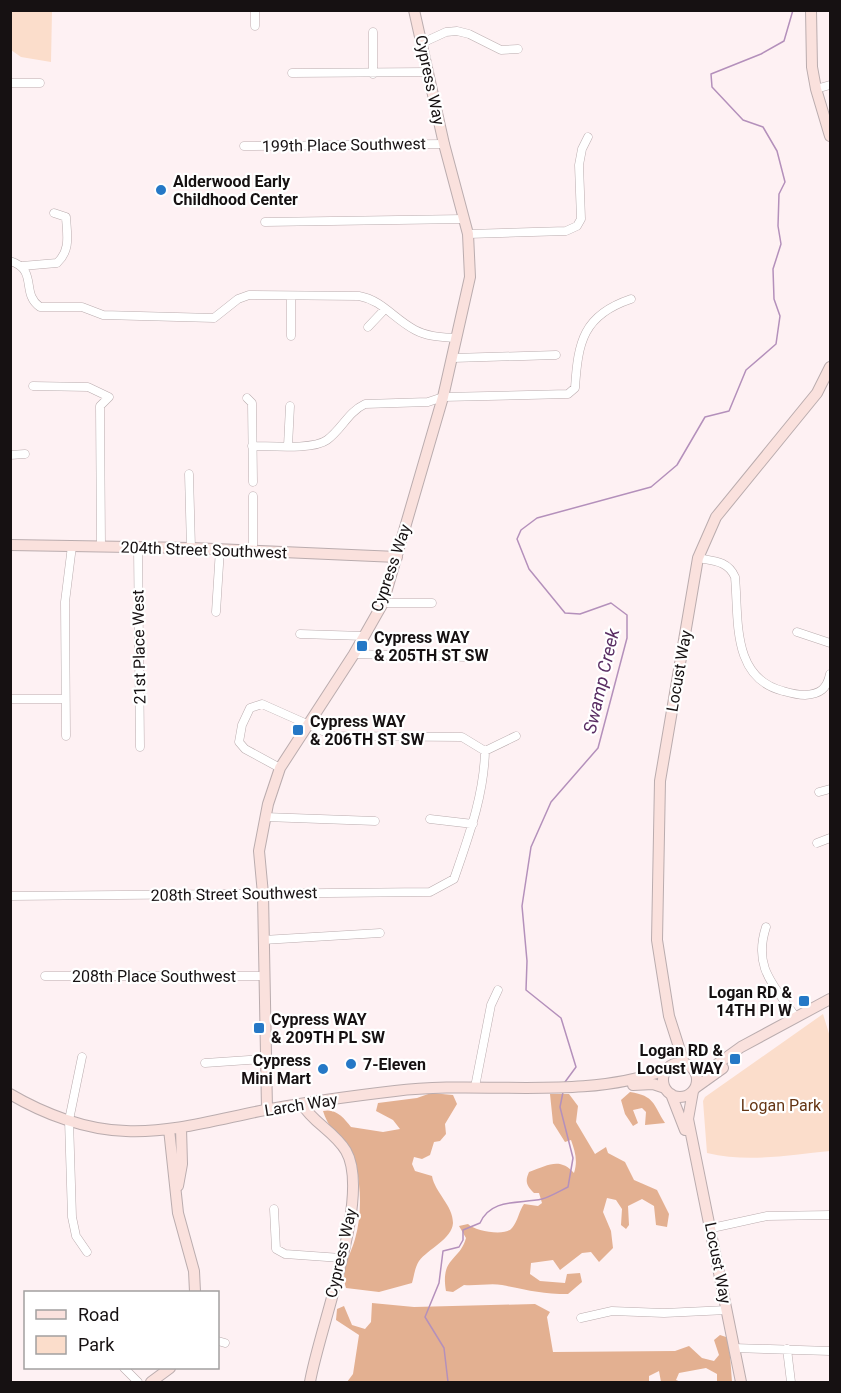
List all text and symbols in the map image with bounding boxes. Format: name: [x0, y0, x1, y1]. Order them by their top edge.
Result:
street label: Cypress Way: [411, 33, 449, 127]
street label: 199th Place Southwest: [262, 134, 426, 156]
place label: Alderwood Early Childhood Center: [173, 172, 298, 209]
marker: Alderwood Early Childhood Center: [154, 183, 168, 197]
street label: Cypress Way: [367, 521, 415, 614]
street label: 204th Street Southwest: [120, 538, 288, 562]
street label: 21st Place West: [128, 589, 150, 705]
water label: Swamp Creek: [579, 625, 624, 735]
place label: Cypress WAY & 205TH ST SW: [374, 628, 488, 665]
street label: Locust Way: [662, 628, 696, 713]
marker: Cypress WAY & 205TH ST SW: [355, 639, 369, 653]
place label: Cypress WAY & 206TH ST SW: [310, 712, 424, 749]
marker: Cypress WAY & 206TH ST SW: [291, 723, 305, 737]
street label: 208th Street Southwest: [151, 883, 317, 905]
street label: 208th Place Southwest: [72, 967, 236, 986]
place label: Logan RD & 14TH Pl W: [709, 983, 792, 1020]
marker: Logan RD & 14TH Pl W: [797, 994, 811, 1008]
place label: Cypress WAY & 209TH PL SW: [271, 1010, 385, 1047]
marker: Cypress WAY & 209TH PL SW: [252, 1021, 266, 1035]
place label: Logan RD & Locust WAY: [637, 1041, 723, 1078]
place label: Cypress Mini Mart: [241, 1051, 312, 1088]
marker: Logan RD & Locust WAY: [728, 1052, 742, 1066]
place label: 7-Eleven: [363, 1055, 426, 1074]
marker: 7-Eleven: [344, 1057, 358, 1071]
marker: Cypress Mini Mart: [316, 1062, 330, 1076]
street label: Larch Way: [263, 1090, 339, 1120]
park label: Logan Park: [741, 1096, 822, 1115]
street label: Cypress Way: [321, 1206, 361, 1300]
street label: Locust Way: [701, 1221, 735, 1306]
legend: [24, 1291, 219, 1369]
text: Road: [78, 1304, 119, 1325]
text: Park: [78, 1334, 115, 1355]

